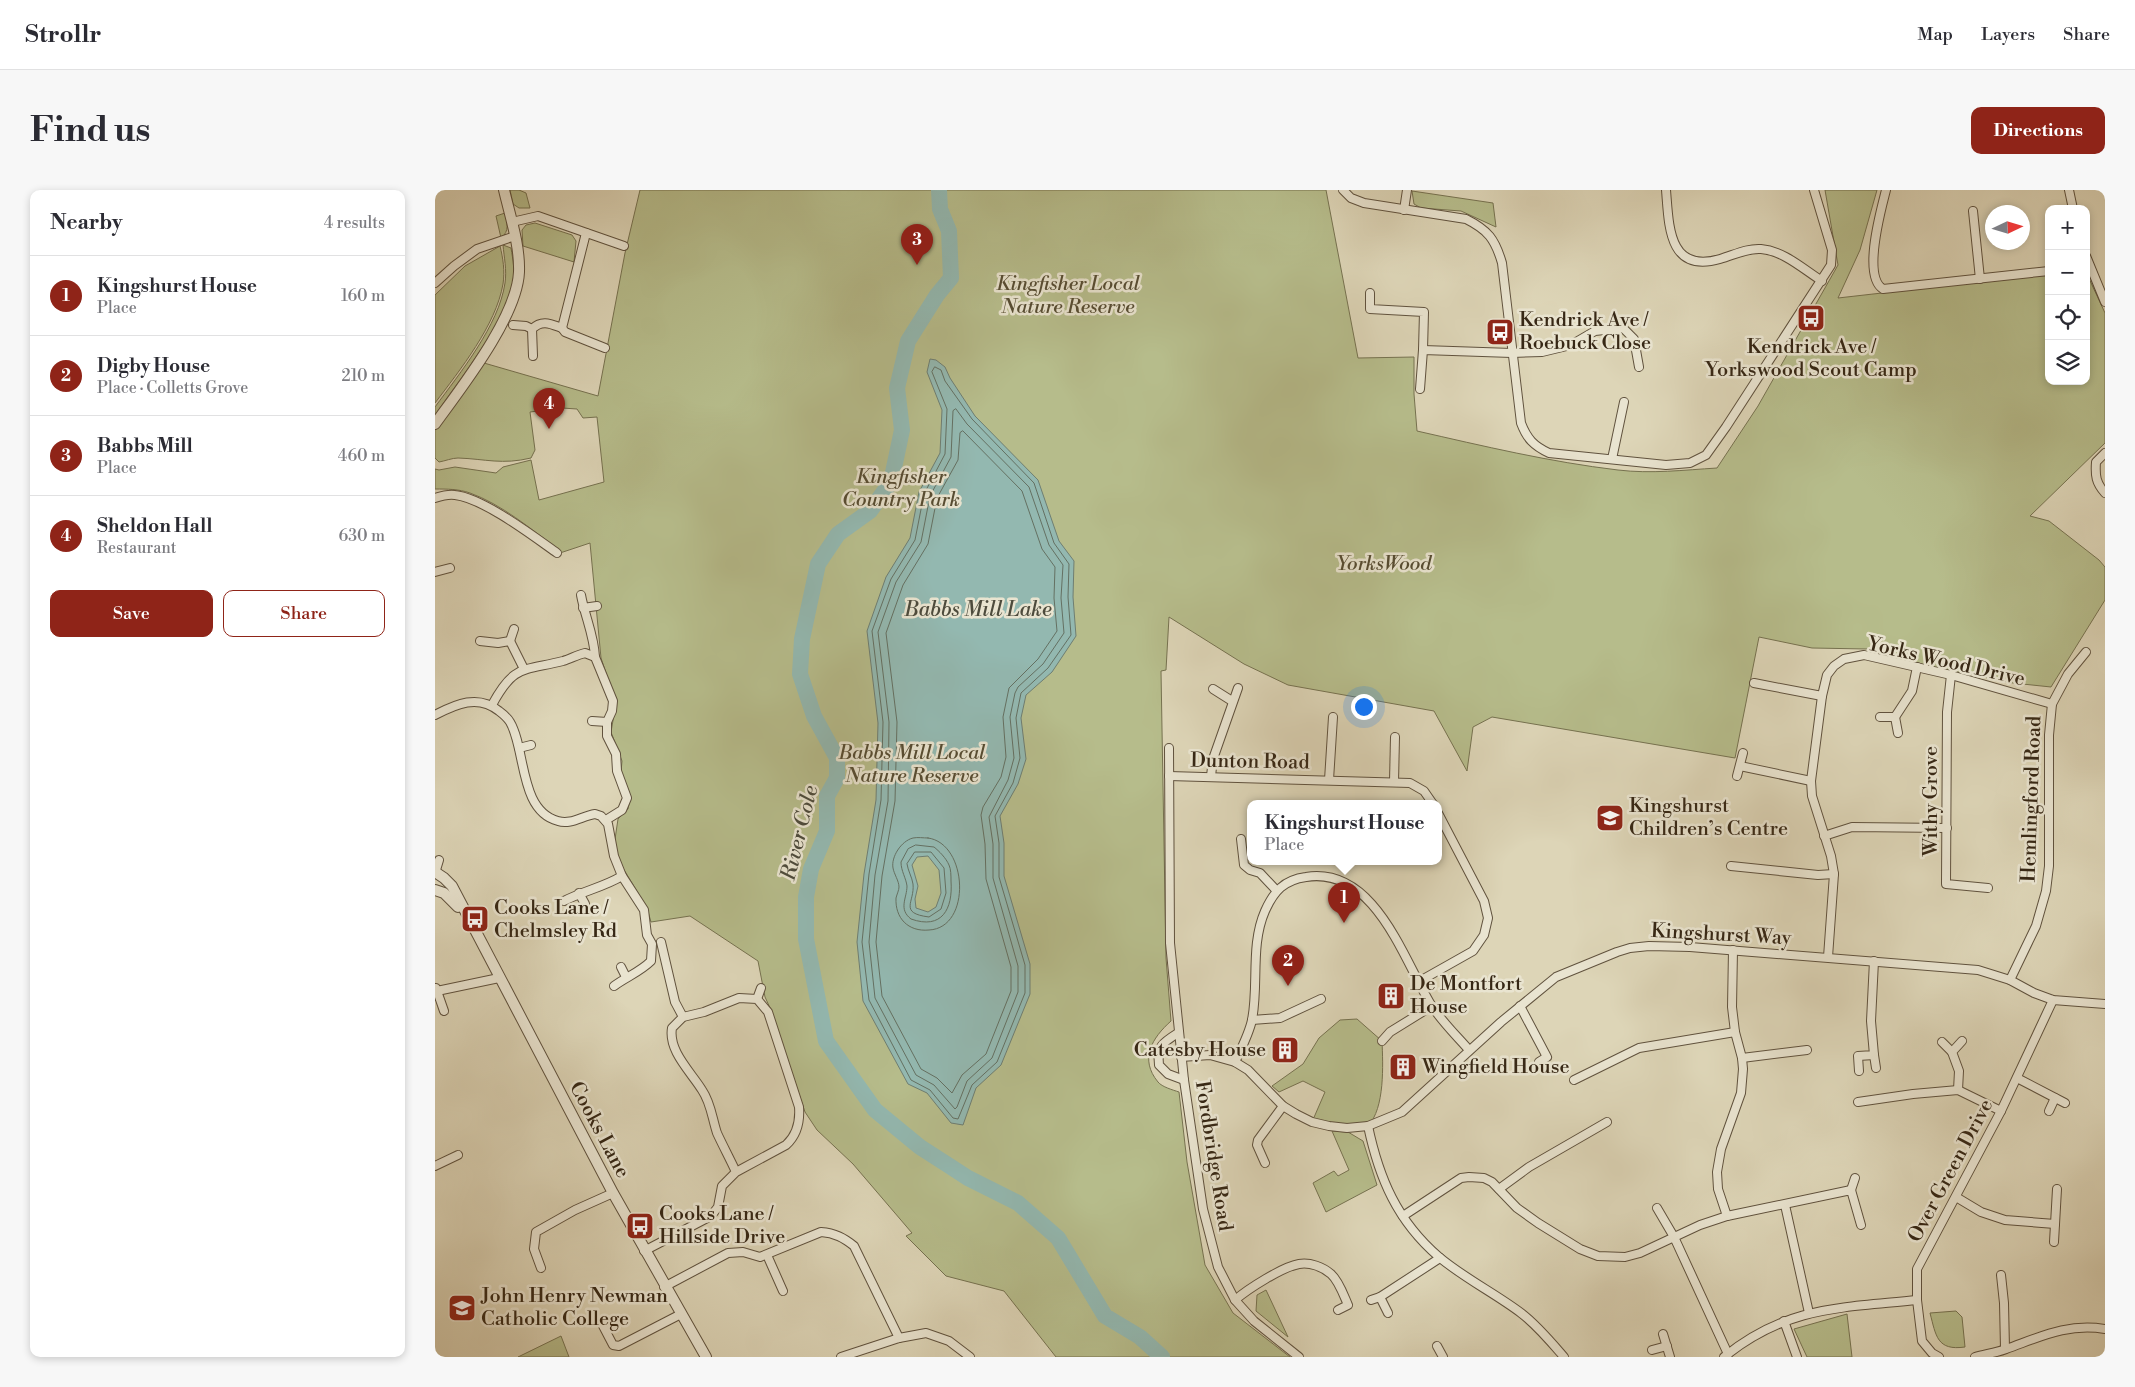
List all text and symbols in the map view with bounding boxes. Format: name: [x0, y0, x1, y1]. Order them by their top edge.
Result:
text: Strollr: [25, 20, 101, 50]
text: Map: [1918, 23, 1953, 46]
text: Layers: [1981, 23, 2035, 46]
text: Share: [2063, 23, 2110, 46]
button: Directions: [1971, 107, 2105, 154]
text: Find us: [30, 109, 150, 152]
north arrow: [1985, 205, 2030, 250]
map controls: [2045, 205, 2090, 385]
button: +: [2045, 205, 2090, 250]
text: Nearby: [50, 210, 123, 236]
text: 4 results: [324, 213, 385, 233]
pin: 3: [901, 224, 933, 265]
button: −: [2045, 250, 2090, 295]
park label: Kingfisher Local Nature Reserve: [996, 272, 1141, 320]
text: Kingshurst House: [97, 274, 257, 298]
text: 1: [62, 286, 70, 306]
text: 160 m: [341, 286, 385, 306]
button: locate: [2045, 295, 2090, 340]
text: Place: [97, 298, 137, 318]
bus stop icon: Kendrick Ave / Yorkswood Scout Camp: [1796, 303, 1826, 333]
place label: Kendrick Ave / Roebuck Close: [1519, 308, 1651, 356]
bus stop icon: Kendrick Ave / Roebuck Close: [1485, 317, 1515, 347]
place label: Kendrick Ave / Yorkswood Scout Camp: [1704, 335, 1917, 383]
button: layers: [2045, 340, 2090, 385]
text: Digby House: [97, 354, 210, 378]
text: 2: [61, 366, 71, 386]
text: 210 m: [341, 366, 385, 386]
text: Place · Colletts Grove: [97, 378, 248, 398]
pin: 4: [533, 388, 565, 429]
text: Babbs Mill: [97, 434, 193, 458]
text: 3: [61, 446, 71, 466]
text: 460 m: [338, 446, 385, 466]
text: Place: [97, 458, 137, 478]
park label: Kingfisher Country Park: [842, 465, 960, 513]
text: Sheldon Hall: [97, 514, 212, 538]
text: 4: [61, 526, 71, 546]
text: 630 m: [339, 526, 385, 546]
text: Restaurant: [97, 538, 176, 558]
park label: YorksWood: [1337, 552, 1432, 577]
button: Save: [50, 590, 213, 637]
button: Share: [223, 590, 385, 637]
water label: Babbs Mill Lake: [903, 597, 1052, 623]
street label: Yorks Wood Drive: [1864, 631, 2027, 692]
your location: [1351, 694, 1377, 720]
street label: Hemlingford Road: [2017, 715, 2047, 883]
park label: Babbs Mill Local Nature Reserve: [837, 741, 986, 789]
street label: Withy Grove: [1919, 746, 1944, 857]
street label: Dunton Road: [1190, 748, 1311, 776]
water label: River Cole: [775, 783, 824, 884]
place label: Kingshurst Children’s Centre: [1629, 794, 1788, 842]
popup: [1247, 800, 1442, 865]
school or university icon: Kingshurst Children’s Centre: [1595, 803, 1625, 833]
text: Kingshurst House: [1264, 811, 1425, 835]
text: Place: [1264, 835, 1304, 855]
pin: 1: [1328, 882, 1360, 923]
place label: Cooks Lane / Chelmsley Rd: [494, 896, 618, 944]
bus stop icon: Cooks Lane / Chelmsley Rd: [460, 904, 490, 934]
street label: Kingshurst Way: [1650, 919, 1792, 951]
pin: 2: [1272, 945, 1304, 986]
place label: De Montfort House: [1410, 972, 1522, 1020]
building icon: De Montfort House: [1376, 981, 1406, 1011]
building icon: Catesby House: [1270, 1035, 1300, 1065]
place label: Catesby House: [1134, 1038, 1266, 1063]
building icon: Wingfield House: [1388, 1052, 1418, 1082]
place label: Wingfield House: [1421, 1055, 1570, 1080]
street label: Cooks Lane: [563, 1077, 635, 1183]
street label: Fordbridge Road: [1189, 1079, 1237, 1234]
street label: Over Green Drive: [1903, 1095, 1999, 1247]
place label: Cooks Lane / Hillside Drive: [659, 1202, 785, 1250]
bus stop icon: Cooks Lane / Hillside Drive: [625, 1211, 655, 1241]
place label: John Henry Newman Catholic College: [480, 1284, 668, 1332]
school or university icon: John Henry Newman Catholic College: [447, 1293, 477, 1323]

